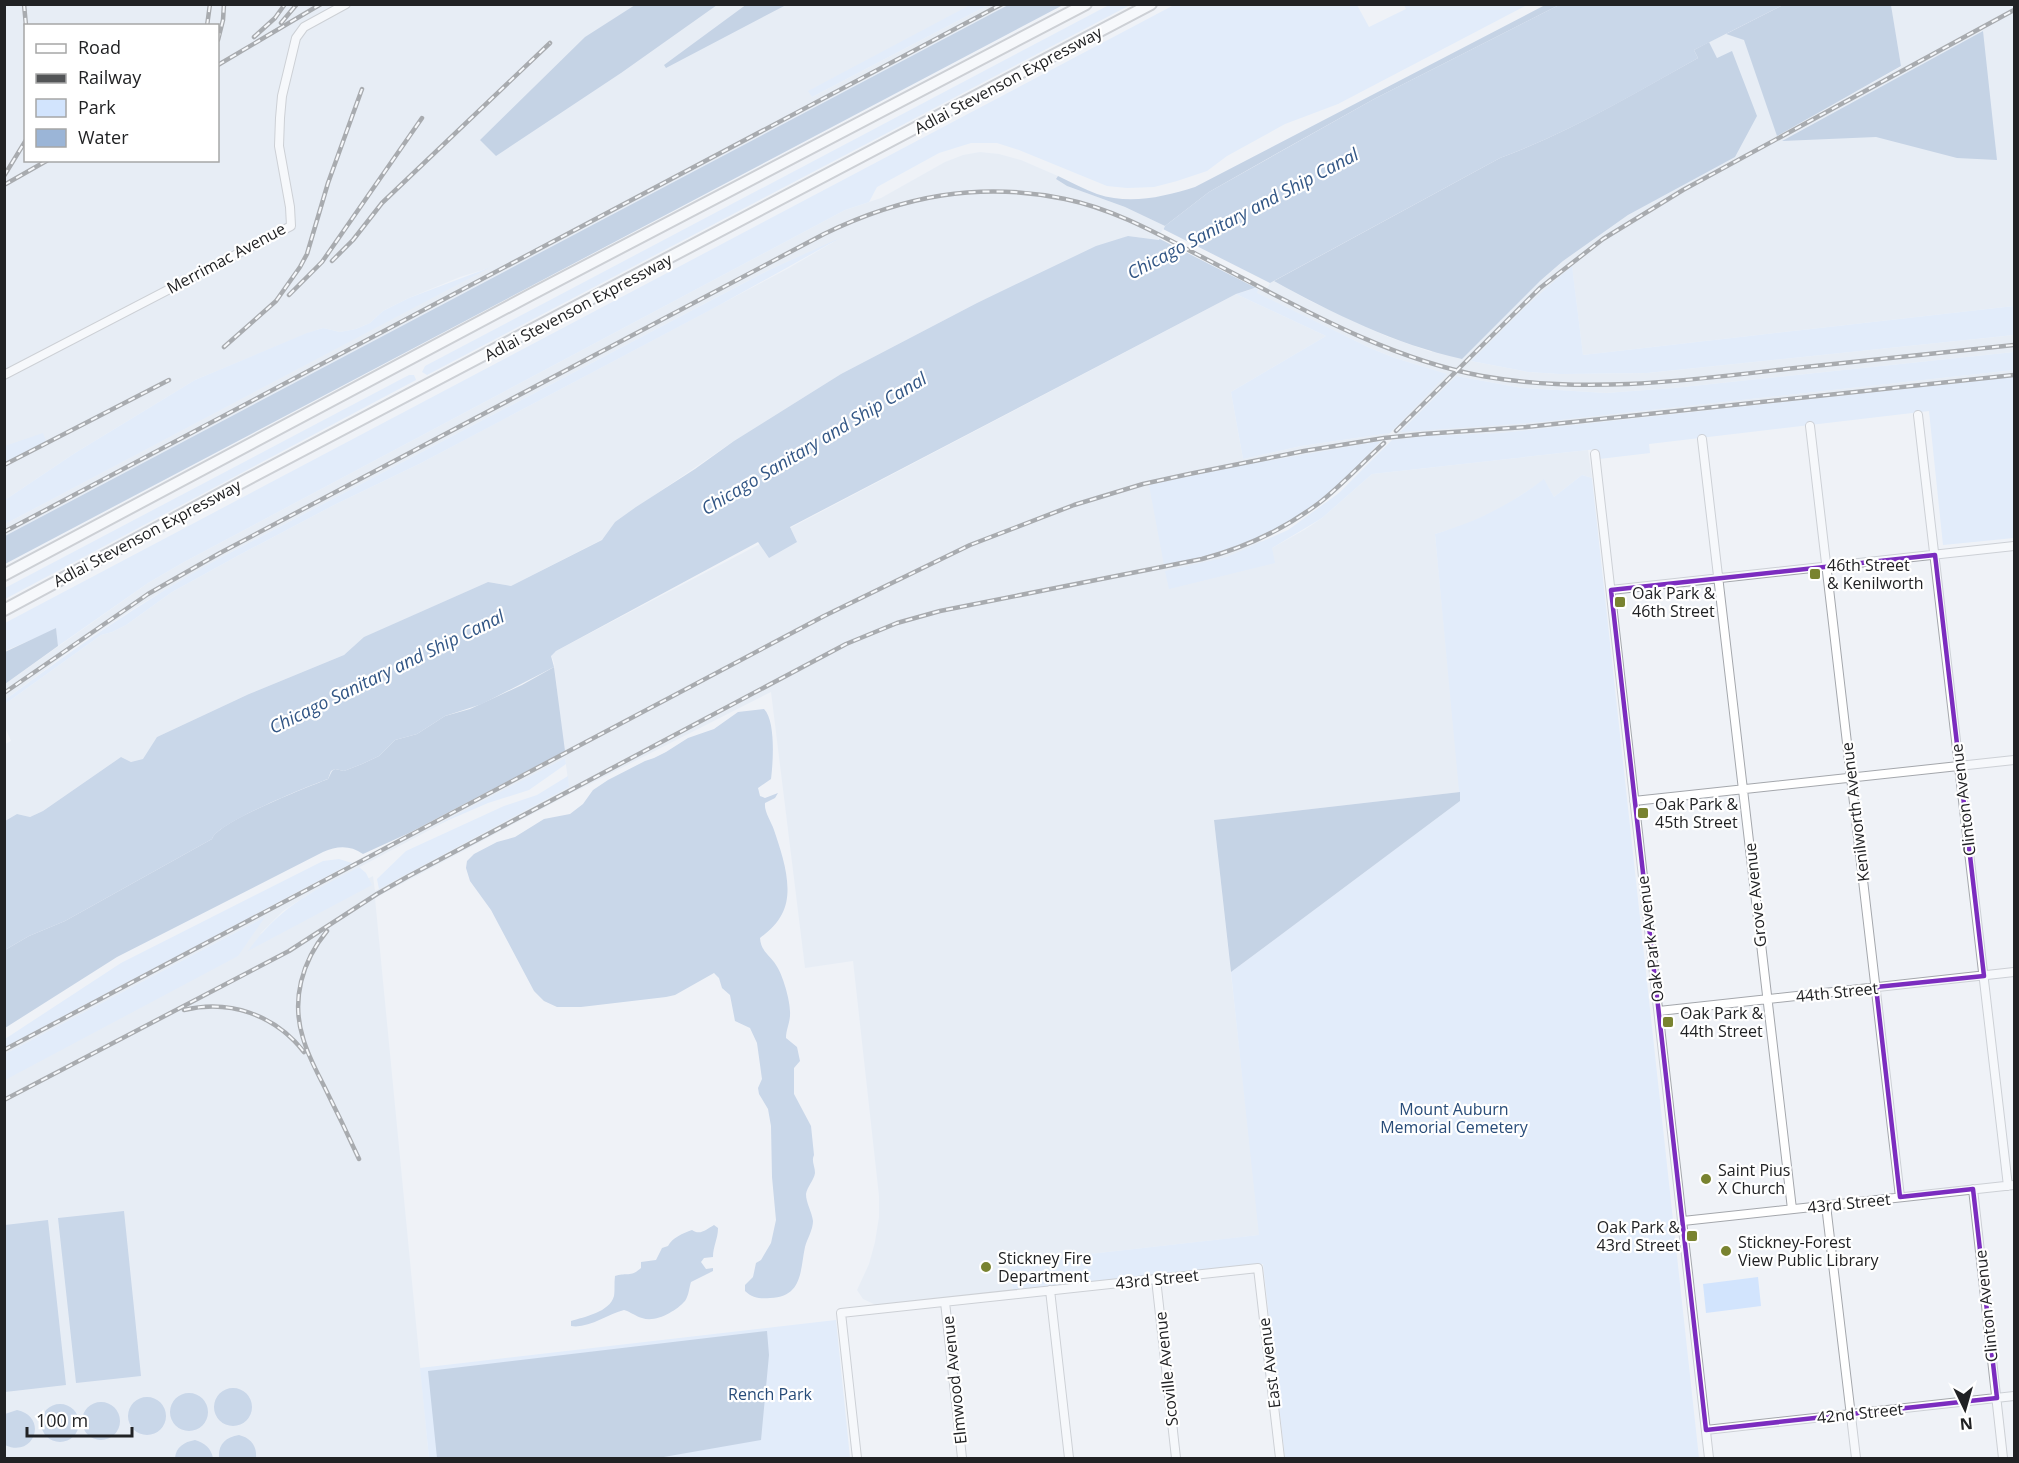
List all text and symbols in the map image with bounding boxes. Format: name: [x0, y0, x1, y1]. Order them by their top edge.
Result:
street label: Adlai Stevenson Expressway: [910, 21, 1107, 139]
legend: [24, 24, 219, 162]
text: Road: [78, 35, 121, 59]
text: Railway: [78, 65, 142, 89]
text: Park: [78, 95, 116, 119]
text: Water: [78, 125, 129, 149]
water label: Chicago Sanitary and Ship Canal: [1123, 142, 1363, 284]
street label: Merrimac Avenue: [163, 217, 289, 299]
street label: Adlai Stevenson Expressway: [480, 248, 677, 366]
water label: Chicago Sanitary and Ship Canal: [696, 366, 931, 520]
street label: Adlai Stevenson Expressway: [49, 474, 246, 592]
place label: 46th Street & Kenilworth: [1827, 554, 1924, 594]
marker: 46th Street & Kenilworth: [1808, 567, 1822, 581]
place label: Oak Park & 46th Street: [1632, 582, 1716, 622]
marker: Oak Park & 46th Street: [1613, 595, 1627, 609]
water label: Chicago Sanitary and Ship Canal: [265, 603, 509, 739]
street label: Kenilworth Avenue: [1836, 741, 1874, 883]
street label: Clinton Avenue: [1945, 743, 1981, 857]
place label: Oak Park & 45th Street: [1655, 793, 1739, 833]
marker: Oak Park & 45th Street: [1636, 806, 1650, 820]
street label: Grove Avenue: [1739, 842, 1771, 948]
street label: Oak Park Avenue: [1631, 875, 1669, 1003]
street label: 44th Street: [1795, 977, 1880, 1007]
place label: Oak Park & 44th Street: [1680, 1002, 1764, 1042]
marker: Oak Park & 44th Street: [1661, 1015, 1675, 1029]
park label: Mount Auburn Memorial Cemetery: [1380, 1098, 1529, 1138]
place label: Saint Pius X Church: [1718, 1159, 1790, 1199]
marker: Saint Pius X Church: [1699, 1172, 1713, 1186]
street label: 43rd Street: [1806, 1188, 1892, 1218]
place label: Oak Park & 43rd Street: [1597, 1216, 1680, 1256]
marker: Oak Park & 43rd Street: [1685, 1229, 1699, 1243]
place label: Stickney-Forest View Public Library: [1738, 1231, 1879, 1271]
marker: Stickney-Forest View Public Library: [1719, 1244, 1733, 1258]
place label: Stickney Fire Department: [998, 1247, 1091, 1287]
street label: Clinton Avenue: [1969, 1249, 2003, 1363]
marker: Stickney Fire Department: [979, 1260, 993, 1274]
street label: 43rd Street: [1114, 1264, 1200, 1294]
street label: Scoville Avenue: [1149, 1311, 1183, 1427]
street label: Elmwood Avenue: [936, 1315, 972, 1445]
street label: East Avenue: [1253, 1316, 1285, 1409]
north arrow: [1935, 1379, 1995, 1439]
park label: Rench Park: [728, 1383, 812, 1405]
street label: 42nd Street: [1816, 1397, 1905, 1428]
scale bar: [27, 1400, 132, 1438]
text: 100 m: [36, 1408, 88, 1432]
text: N: [1959, 1412, 1974, 1435]

